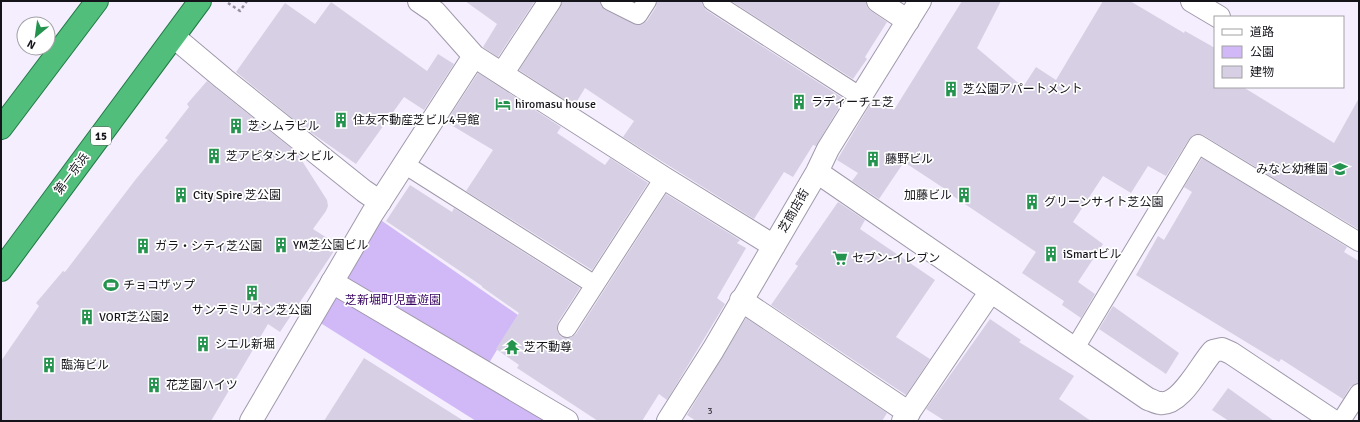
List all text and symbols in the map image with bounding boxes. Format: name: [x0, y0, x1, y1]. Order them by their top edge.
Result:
north arrow: [16, 16, 56, 56]
legend: [1214, 16, 1344, 88]
text: 道路: [1250, 25, 1274, 40]
text: N: [25, 37, 38, 52]
text: 公園: [1250, 45, 1274, 60]
text: 建物: [1250, 65, 1274, 80]
building icon: 芝公園アパートメント: [942, 80, 960, 98]
place label: 芝公園アパートメント: [963, 82, 1083, 97]
building icon: ラディーチェ芝: [790, 93, 808, 111]
hotel icon: hiromasu house: [494, 95, 512, 113]
place label: ラディーチェ芝: [811, 95, 894, 110]
place label: hiromasu house: [515, 97, 596, 112]
building icon: 住友不動産芝ビル4号館: [332, 111, 350, 129]
place label: 住友不動産芝ビル4号館: [353, 113, 479, 128]
building icon: 芝シムラビル: [227, 117, 245, 135]
place label: 芝シムラビル: [248, 119, 319, 134]
road number: 15: [91, 127, 111, 145]
building icon: 芝アピタシオンビル: [205, 147, 223, 165]
place label: 芝アピタシオンビル: [226, 149, 334, 164]
street label: 第一京浜: [52, 150, 92, 198]
building icon: 藤野ビル: [864, 150, 882, 168]
place label: 藤野ビル: [885, 152, 933, 167]
school or university icon: みなと幼稚園: [1331, 160, 1349, 178]
place label: みなと幼稚園: [1256, 162, 1328, 177]
building icon: City Spire 芝公園: [172, 186, 190, 204]
street label: 芝商店街: [776, 186, 812, 236]
building icon: 加藤ビル: [955, 186, 973, 204]
place label: City Spire 芝公園: [193, 188, 281, 203]
place label: 加藤ビル: [904, 188, 952, 203]
building icon: グリーンサイト芝公園: [1023, 193, 1041, 211]
place label: グリーンサイト芝公園: [1044, 195, 1163, 210]
building icon: YM芝公園ビル: [272, 236, 290, 254]
building icon: ガラ・シティ芝公園: [134, 237, 152, 255]
place label: YM芝公園ビル: [293, 238, 368, 253]
place label: ガラ・シティ芝公園: [155, 239, 262, 254]
building icon: iSmartビル: [1042, 245, 1060, 263]
place label: iSmartビル: [1063, 247, 1121, 262]
supermarket icon: セブン-イレブン: [831, 249, 849, 267]
place label: セブン-イレブン: [852, 251, 940, 266]
sports icon: チョコザップ: [102, 276, 120, 294]
place label: チョコザップ: [123, 278, 195, 293]
building icon: サンテミリオン芝公園: [243, 284, 261, 302]
park label: 芝新堀町児童遊園: [345, 293, 441, 308]
place label: サンテミリオン芝公園: [192, 303, 312, 318]
building icon: VORT芝公園2: [78, 308, 96, 326]
place label: VORT芝公園2: [99, 310, 169, 325]
building icon: シエル新堀: [194, 335, 212, 353]
place label: シエル新堀: [215, 337, 275, 352]
temple icon: 芝不動尊: [503, 338, 521, 356]
place label: 芝不動尊: [524, 340, 572, 355]
building icon: 臨海ビル: [40, 356, 58, 374]
place label: 臨海ビル: [61, 358, 109, 373]
building icon: 花芝園ハイツ: [145, 376, 163, 394]
place label: 花芝園ハイツ: [166, 378, 238, 393]
house number: 3: [707, 405, 713, 417]

